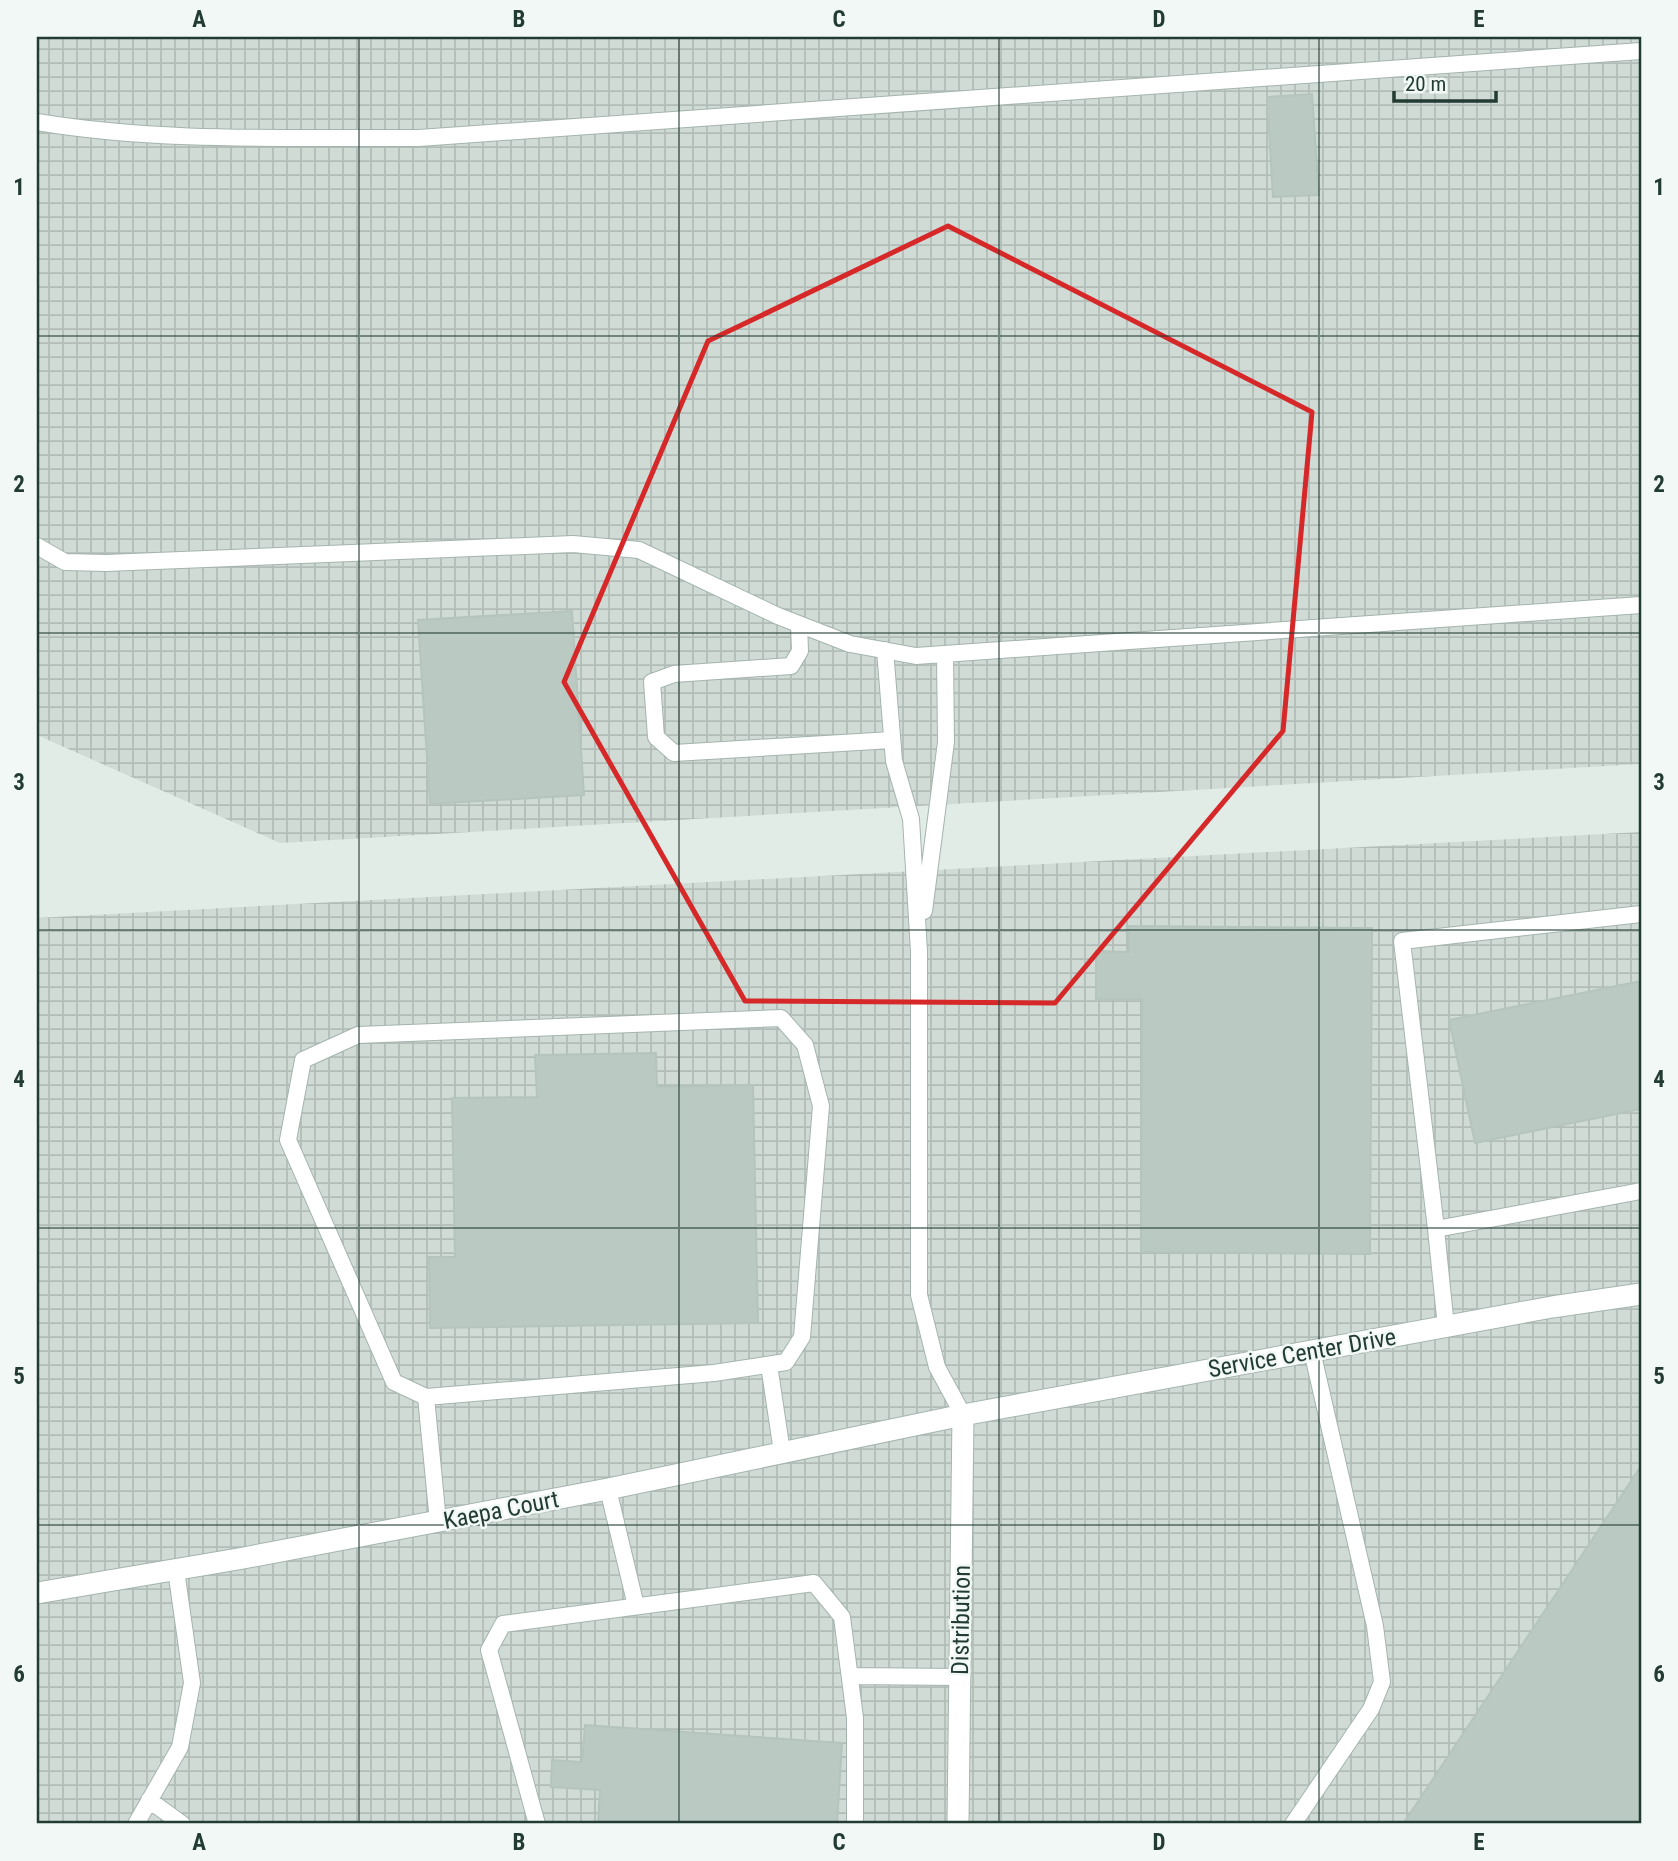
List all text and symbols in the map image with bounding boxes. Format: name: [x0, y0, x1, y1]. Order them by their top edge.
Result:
text: A: [192, 6, 206, 33]
text: B: [513, 6, 525, 33]
text: C: [832, 6, 846, 33]
text: D: [1153, 6, 1166, 33]
text: E: [1473, 6, 1485, 33]
scale bar: [1394, 60, 1496, 104]
text: 20 m: [1405, 72, 1446, 96]
text: 1: [13, 174, 25, 201]
text: 1: [1653, 174, 1665, 201]
text: 2: [13, 471, 25, 498]
text: 2: [1653, 471, 1665, 498]
text: 3: [13, 769, 25, 796]
text: 3: [1653, 769, 1665, 796]
text: 4: [13, 1066, 25, 1093]
text: 4: [1653, 1066, 1665, 1093]
street label: Service Center Drive: [1206, 1323, 1398, 1383]
text: 5: [13, 1363, 25, 1390]
text: 5: [1653, 1363, 1665, 1390]
street label: Kaepa Court: [441, 1485, 561, 1535]
street label: Distribution: [946, 1565, 976, 1675]
text: 6: [13, 1661, 25, 1688]
text: 6: [1653, 1661, 1665, 1688]
text: A: [192, 1829, 206, 1856]
text: B: [513, 1829, 525, 1856]
text: C: [832, 1829, 846, 1856]
text: D: [1153, 1829, 1166, 1856]
text: E: [1473, 1829, 1485, 1856]

